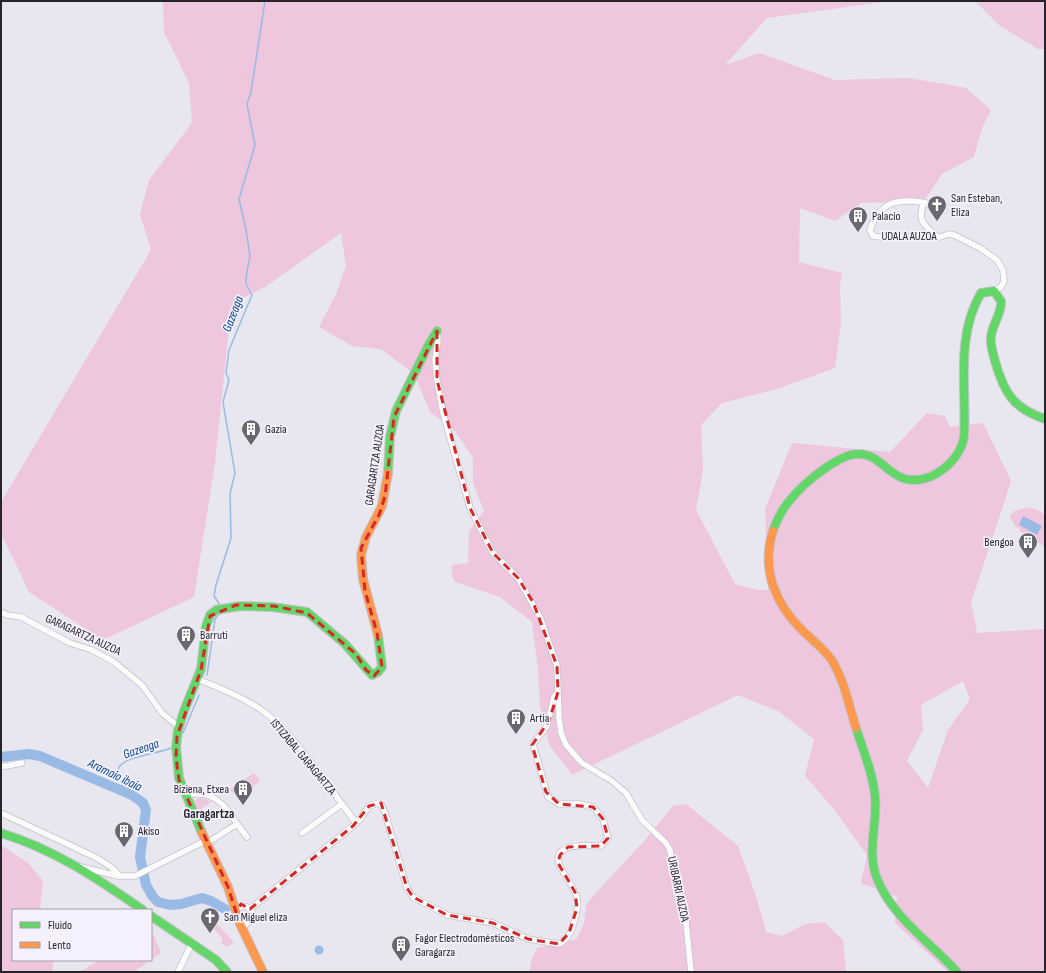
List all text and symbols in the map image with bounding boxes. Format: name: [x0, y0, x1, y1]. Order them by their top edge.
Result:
place label: San Esteban, Eliza: [951, 191, 1002, 220]
church icon: San Esteban, Eliza: [926, 194, 948, 222]
building icon: Palacio: [847, 205, 869, 233]
place label: Palacio: [872, 209, 900, 224]
street label: UDALA AUZOA: [881, 229, 937, 244]
water label: Gazeaga: [219, 293, 247, 334]
building icon: Gazia: [240, 418, 262, 446]
place label: Gazia: [265, 422, 287, 437]
street label: GARAGARTZA AUZOA: [362, 423, 388, 507]
building icon: Bengoa: [1017, 531, 1039, 559]
place label: Bengoa: [984, 535, 1014, 550]
street label: GARAGARTZA AUZOA: [43, 611, 124, 659]
building icon: Barruti: [175, 624, 197, 652]
place label: Barruti: [200, 628, 228, 643]
building icon: Artia: [505, 707, 527, 735]
place label: Artia: [529, 711, 550, 726]
street label: ISTIZABAL GARAGARTZA: [267, 716, 340, 799]
water label: Gazeaga: [121, 735, 162, 763]
water label: Aramaio ibaia: [84, 755, 145, 795]
building icon: Biziena, Etxea: [232, 778, 254, 806]
place label: Biziena, Etxea: [174, 782, 229, 797]
district label: Garagartza: [184, 806, 234, 822]
building icon: Akiso: [113, 820, 135, 848]
place label: Akiso: [137, 824, 159, 839]
street label: URIBARRI AUZOA: [664, 855, 692, 924]
church icon: San Miguel eliza: [199, 906, 221, 934]
legend: [12, 909, 152, 961]
place label: San Miguel eliza: [224, 910, 288, 925]
text: Fluido: [48, 918, 72, 933]
place label: Fagor Electrodomésticos Garagarza: [415, 931, 514, 960]
building icon: Fagor Electrodomésticos Garagarza: [390, 934, 412, 962]
text: Lento: [48, 938, 71, 953]

